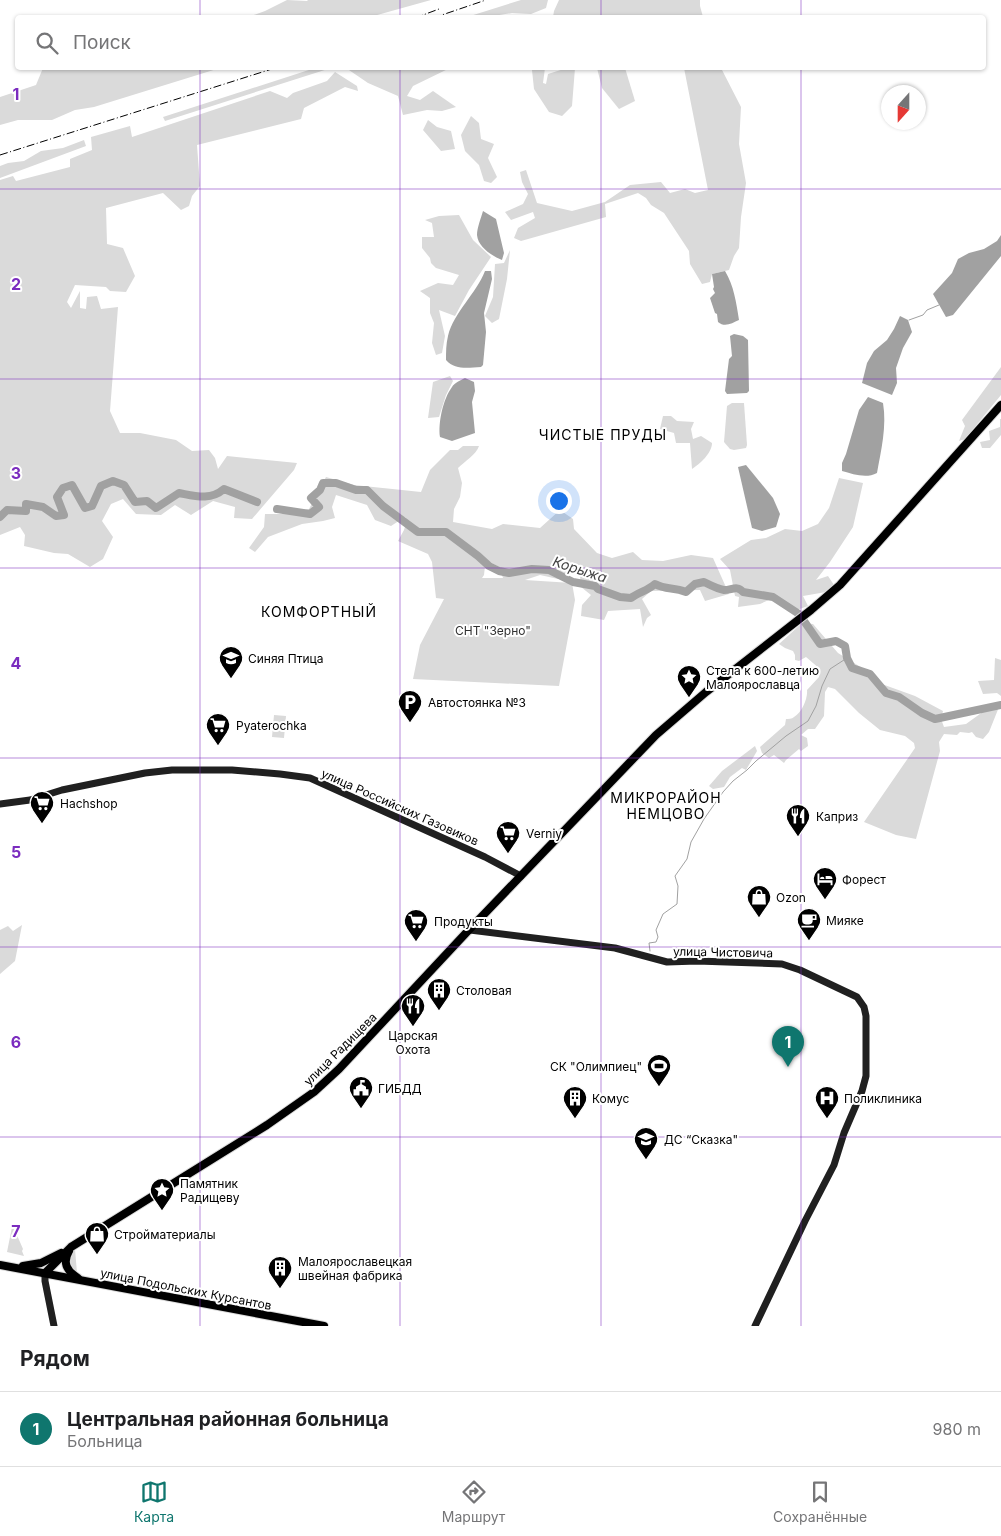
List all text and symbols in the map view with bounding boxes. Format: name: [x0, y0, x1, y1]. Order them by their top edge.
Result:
search box: [15, 15, 986, 70]
icon: search: [33, 29, 61, 57]
text: Поиск: [73, 31, 131, 54]
text: 1: [13, 84, 19, 104]
north arrow: [881, 85, 926, 130]
text: 2: [11, 274, 21, 294]
district label: ЧИСТЫЕ ПРУДЫ: [539, 426, 667, 443]
text: 3: [11, 463, 21, 483]
your location: [546, 488, 572, 514]
water label: Корыжа: [551, 552, 610, 586]
district label: КОМФОРТНЫЙ: [261, 602, 377, 620]
park label: СНТ "Зерно": [455, 623, 531, 638]
school or university icon: Синяя Птица: [218, 645, 244, 679]
place label: Синяя Птица: [248, 651, 324, 666]
text: 4: [11, 653, 22, 673]
place label: Стела к 600-летию Малоярославца: [706, 663, 819, 692]
place icon: Стела к 600-летию Малоярославца: [676, 664, 702, 698]
parking icon: Автостоянка №3: [397, 689, 423, 723]
place label: Автостоянка №3: [428, 695, 526, 710]
supermarket icon: Pyaterochka: [205, 712, 231, 746]
place label: Pyaterochka: [236, 718, 307, 733]
street label: улица Российских Газовиков: [319, 765, 481, 849]
district label: МИКРОРАЙОН НЕМЦОВО: [610, 788, 722, 822]
supermarket icon: Hachshop: [29, 790, 55, 824]
place label: Hachshop: [60, 796, 118, 811]
restaurant icon: Каприз: [785, 803, 811, 837]
place label: Каприз: [816, 809, 858, 824]
supermarket icon: Verniy: [495, 820, 521, 854]
place label: Verniy: [526, 826, 562, 841]
text: 5: [11, 842, 21, 862]
hotel icon: Форест: [812, 866, 838, 900]
place label: Форест: [842, 872, 886, 887]
shop icon: Ozon: [746, 884, 772, 918]
place label: Ozon: [776, 890, 806, 905]
cafe icon: Мияке: [796, 907, 822, 941]
supermarket icon: Продукты: [403, 908, 429, 942]
place label: Мияке: [826, 913, 864, 928]
place label: Продукты: [434, 914, 493, 929]
street label: улица Чистовича: [673, 944, 773, 960]
building icon: Столовая: [426, 977, 452, 1011]
place label: Столовая: [456, 983, 512, 998]
restaurant icon: Царская Охота: [400, 993, 426, 1027]
street label: улица Радищева: [300, 1009, 380, 1089]
pin: 1: [772, 1026, 804, 1067]
place label: Царская Охота: [388, 1028, 438, 1057]
text: 6: [11, 1032, 21, 1052]
sports icon: СК "Олимпиец": [646, 1053, 672, 1087]
place label: СК "Олимпиец": [550, 1059, 642, 1074]
public building icon: ГИБДД: [348, 1075, 374, 1109]
place label: ГИБДД: [378, 1081, 422, 1096]
building icon: Комус: [562, 1085, 588, 1119]
hospital icon: Поликлиника: [814, 1085, 840, 1119]
place label: Комус: [592, 1091, 630, 1106]
place label: Поликлиника: [844, 1091, 922, 1106]
school or university icon: ДС “Сказка": [633, 1126, 659, 1160]
place label: ДС “Сказка": [664, 1132, 738, 1147]
place label: Памятник Радищеву: [180, 1176, 240, 1205]
place icon: Памятник Радищеву: [149, 1177, 175, 1211]
text: 7: [11, 1221, 21, 1241]
shop icon: Стройматериалы: [84, 1221, 110, 1255]
place label: Стройматериалы: [114, 1227, 215, 1242]
place label: Малоярославецкая швейная фабрика: [298, 1254, 412, 1283]
building icon: Малоярославецкая швейная фабрика: [267, 1255, 293, 1289]
street label: улица Подольских Курсантов: [99, 1265, 273, 1313]
text: Рядом: [20, 1346, 90, 1371]
text: Центральная районная больница: [67, 1408, 389, 1431]
text: 1: [33, 1419, 39, 1439]
text: 980 m: [933, 1419, 981, 1439]
text: Больница: [67, 1431, 143, 1451]
tab: Карта: [134, 1478, 174, 1525]
tab: Маршрут: [442, 1478, 505, 1525]
tab: Сохранённые: [773, 1478, 867, 1525]

